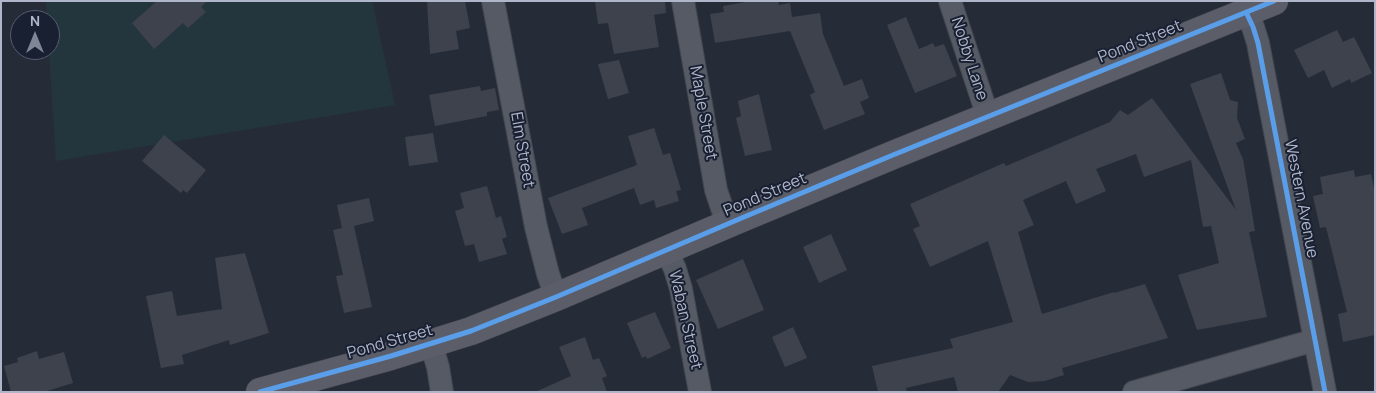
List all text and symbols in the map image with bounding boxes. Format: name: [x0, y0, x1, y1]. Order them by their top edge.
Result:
north arrow: [10, 10, 60, 60]
text: N: [30, 11, 40, 30]
street label: Nobby Lane: [947, 15, 991, 103]
street label: Pond Street: [1096, 17, 1184, 67]
street label: Maple Street: [685, 65, 721, 161]
street label: Elm Street: [506, 111, 538, 189]
street label: Western Avenue: [1280, 138, 1322, 260]
street label: Pond Street: [721, 169, 809, 221]
street label: Waban Street: [664, 269, 706, 371]
street label: Pond Street: [345, 321, 435, 363]

